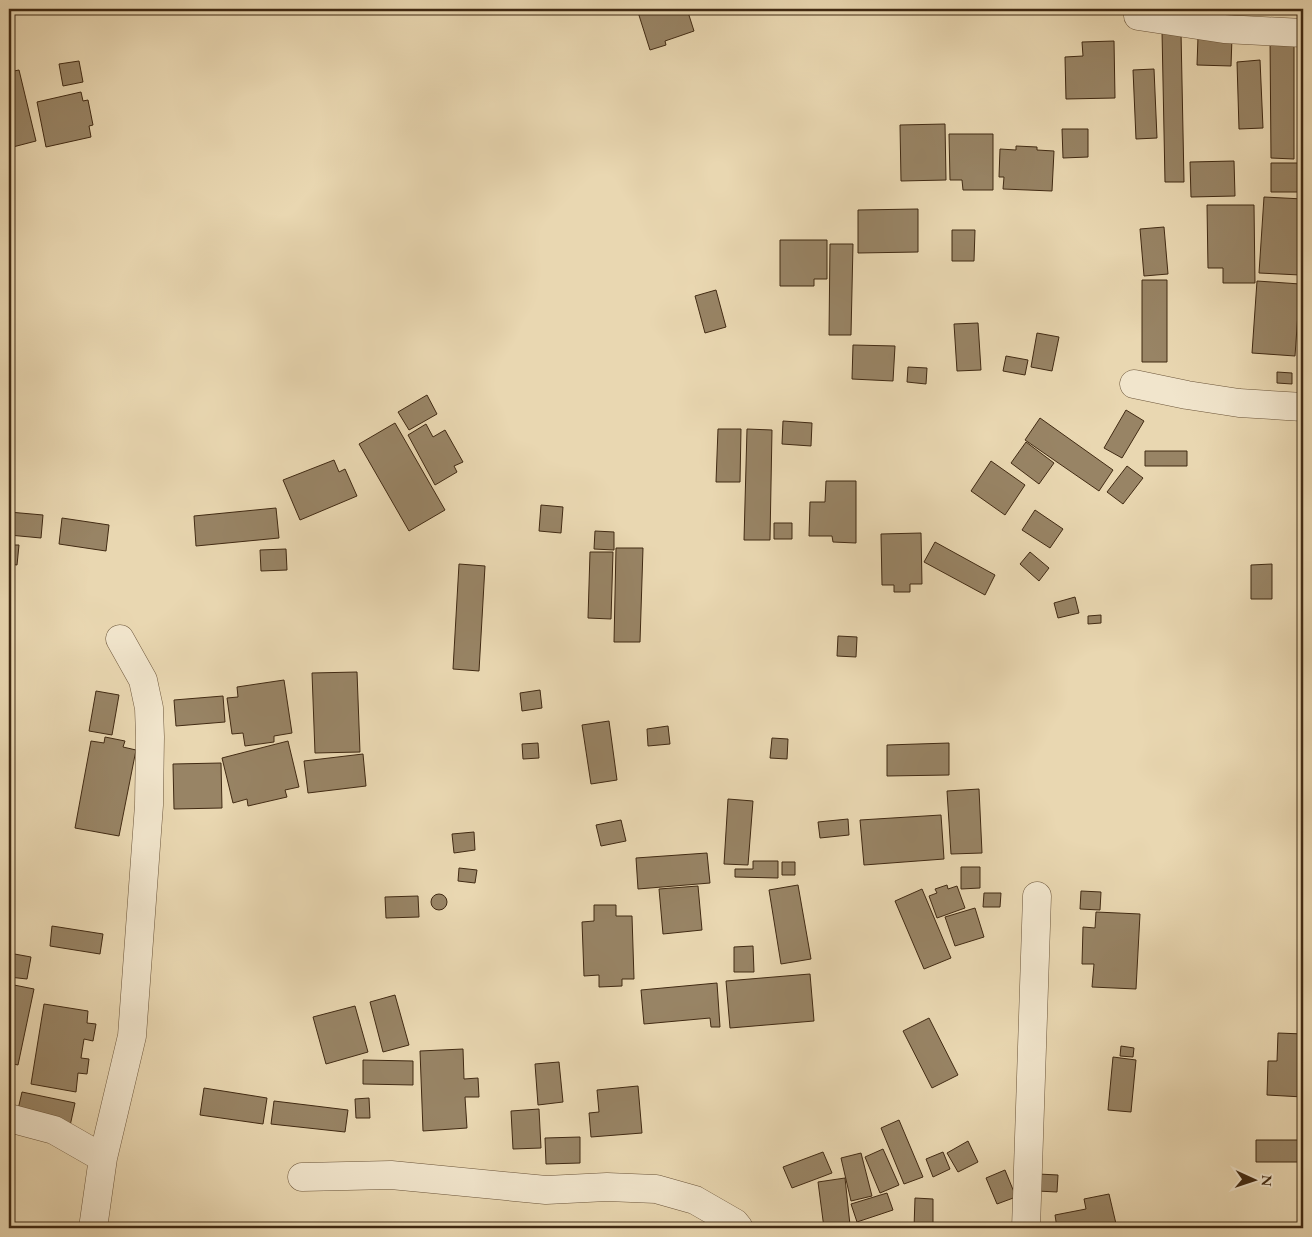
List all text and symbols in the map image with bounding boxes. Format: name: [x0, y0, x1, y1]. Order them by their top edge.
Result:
north arrow: [1230, 1154, 1280, 1204]
text: N: [1258, 1175, 1276, 1187]

